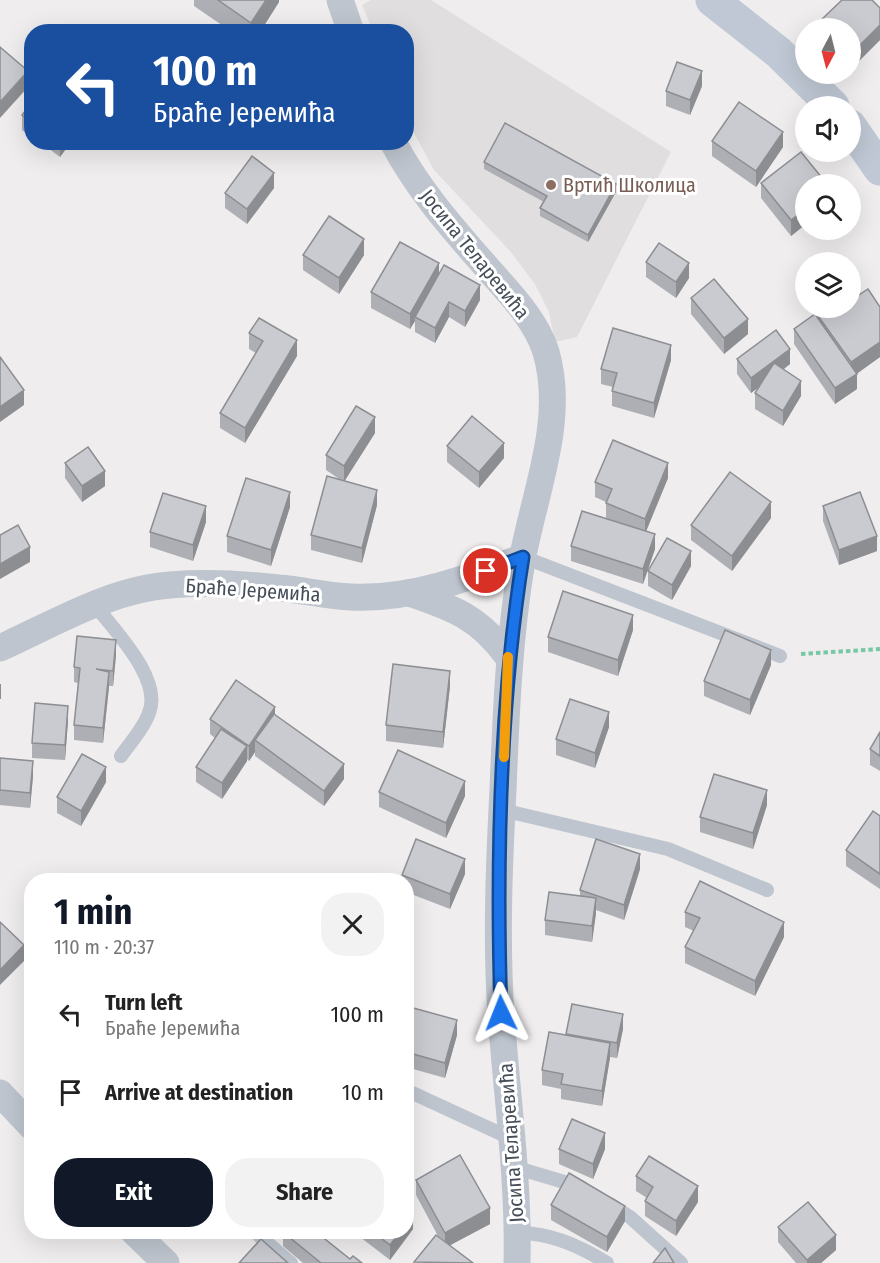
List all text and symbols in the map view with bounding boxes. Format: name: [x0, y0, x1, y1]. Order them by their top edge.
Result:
north arrow: [795, 18, 861, 84]
map controls: [795, 18, 861, 318]
text: 100 m: [153, 46, 257, 96]
icon: left: [54, 48, 132, 126]
button: sound: [795, 96, 861, 162]
text: Браће Јеремића: [153, 97, 336, 129]
place label: Вртић Школица: [563, 173, 696, 197]
button: search: [795, 174, 861, 240]
marker: Вртић Школица: [544, 178, 558, 192]
street label: Јосипа Теларевића: [415, 184, 535, 324]
button: layers: [795, 252, 861, 318]
pin: [460, 545, 511, 596]
icon: arrive: [469, 554, 502, 587]
street label: Браће Јеремића: [185, 573, 321, 607]
text: 1 min: [54, 890, 132, 934]
button: close: [321, 893, 384, 956]
text: 110 m · 20:37: [54, 935, 154, 959]
position arrow: [469, 981, 533, 1045]
text: Turn left: [105, 989, 183, 1016]
icon: left: [54, 998, 87, 1031]
text: 100 m: [330, 1001, 384, 1028]
text: Браће Јеремића: [105, 1016, 240, 1040]
street label: Јосипа Теларевића: [493, 1062, 529, 1224]
icon: arrive: [54, 1076, 87, 1109]
text: Arrive at destination: [105, 1079, 293, 1106]
text: 10 m: [342, 1079, 384, 1106]
button: Exit: [54, 1158, 213, 1227]
button: Share: [225, 1158, 384, 1227]

